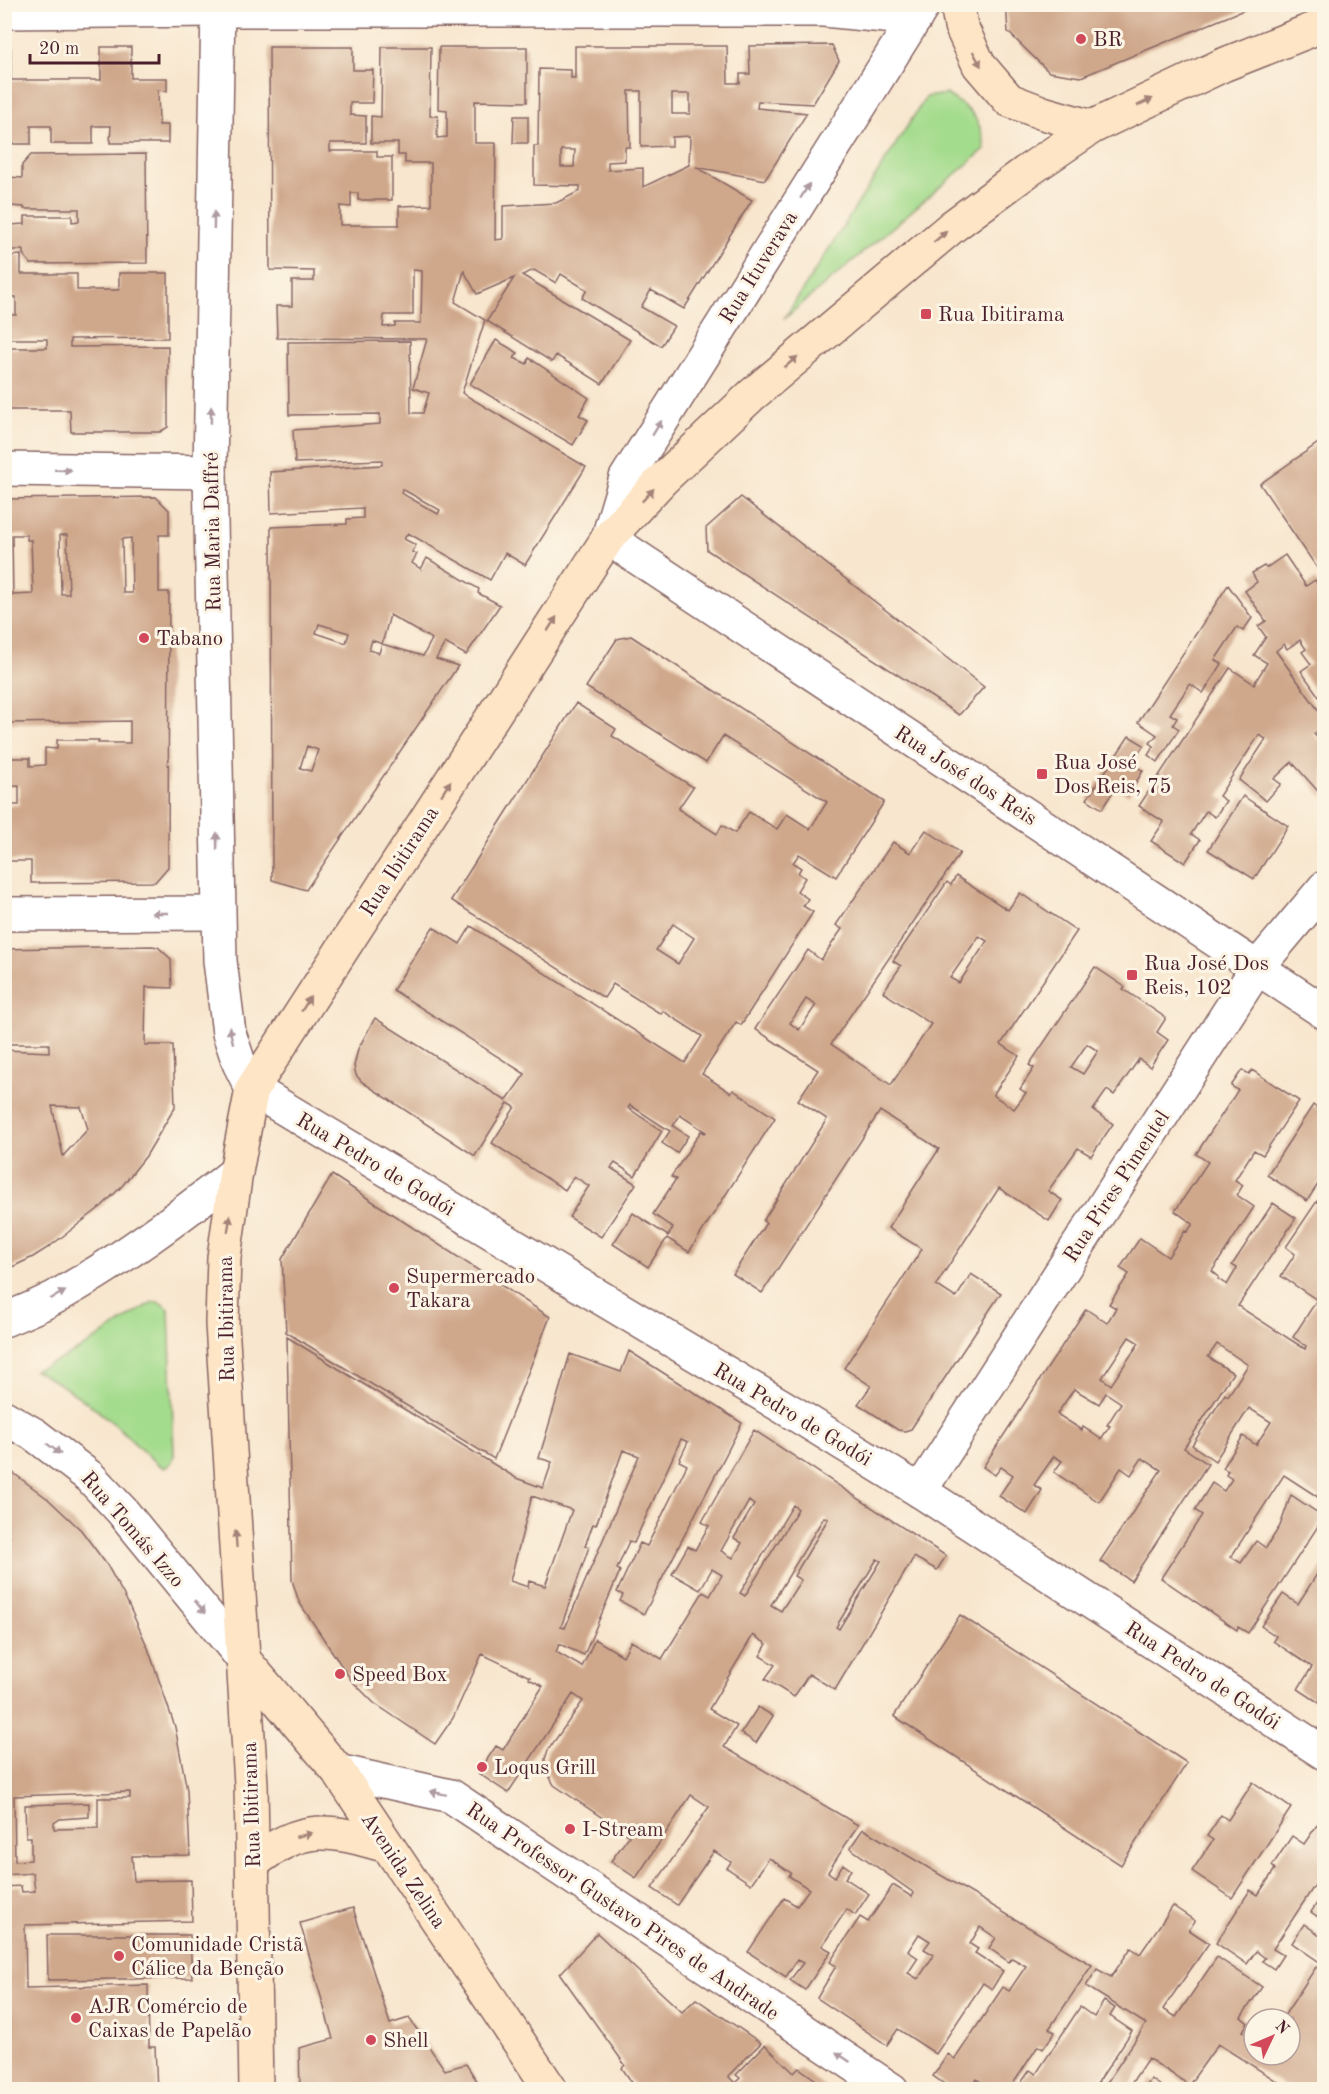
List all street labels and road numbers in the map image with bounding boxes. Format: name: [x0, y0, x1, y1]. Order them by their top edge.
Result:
street label: Rua Ituverava: [716, 208, 802, 328]
street label: Rua Maria Daffré: [202, 452, 225, 612]
street label: Rua José dos Reis: [890, 723, 1040, 830]
street label: Rua Ibitirama: [357, 803, 443, 920]
street label: Rua Pires Pimentel: [1061, 1107, 1174, 1266]
street label: Rua Pedro de Godói: [293, 1110, 458, 1221]
street label: Rua Ibitirama: [216, 1256, 239, 1382]
street label: Rua Pedro de Godói: [710, 1360, 875, 1471]
street label: Rua Tomás Izzo: [76, 1468, 188, 1592]
street label: Rua Pedro de Godói: [1121, 1618, 1284, 1734]
street label: Rua Ibitirama: [240, 1741, 265, 1868]
street label: Rua Professor Gustavo Pires de Andrade: [462, 1799, 782, 2025]
street label: Avenida Zelina: [356, 1809, 449, 1933]

